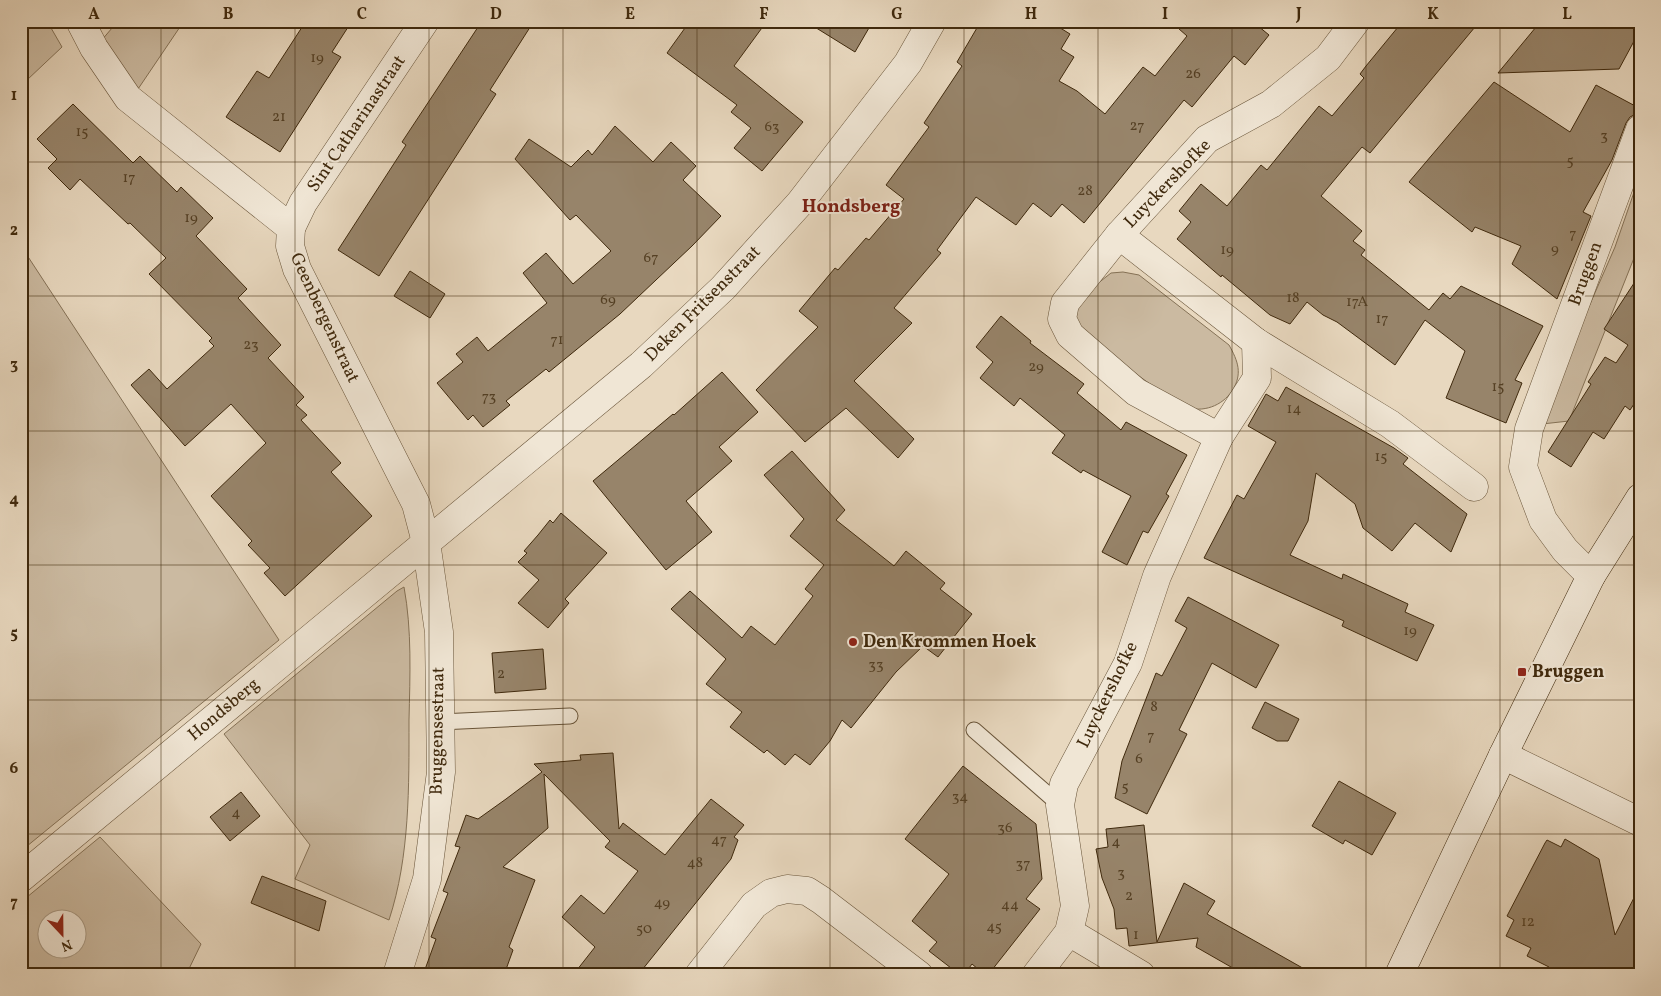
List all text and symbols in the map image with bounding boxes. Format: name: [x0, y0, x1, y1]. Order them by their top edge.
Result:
text: A: [88, 4, 100, 26]
text: B: [223, 4, 234, 26]
text: C: [357, 4, 367, 26]
text: D: [490, 4, 502, 26]
text: E: [625, 4, 635, 26]
text: F: [759, 4, 769, 26]
text: G: [891, 4, 903, 26]
text: H: [1025, 4, 1037, 26]
text: I: [1162, 4, 1168, 26]
text: J: [1295, 4, 1302, 26]
text: K: [1427, 4, 1439, 26]
text: L: [1562, 4, 1572, 26]
house number: 19: [310, 48, 324, 69]
street label: Sint Catharinastraat: [302, 50, 412, 198]
house number: 26: [1185, 64, 1201, 85]
text: 1: [11, 85, 17, 107]
house number: 21: [272, 107, 286, 128]
house number: 27: [1130, 116, 1144, 137]
house number: 63: [764, 117, 780, 138]
house number: 15: [75, 122, 89, 143]
house number: 3: [1600, 126, 1608, 147]
street label: Luyckershofke: [1119, 134, 1217, 234]
house number: 5: [1566, 151, 1574, 172]
house number: 17: [122, 168, 136, 189]
house number: 28: [1077, 181, 1093, 202]
district label: Hondsberg: [802, 194, 900, 220]
house number: 19: [184, 208, 198, 229]
text: 2: [10, 220, 18, 242]
house number: 7: [1569, 224, 1577, 245]
street label: Bruggen: [1563, 238, 1609, 310]
house number: 9: [1551, 239, 1559, 260]
street label: Deken Fritsenstraat: [639, 240, 767, 368]
house number: 19: [1220, 240, 1234, 261]
house number: 67: [644, 248, 658, 269]
street label: Geenbergenstraat: [283, 249, 365, 387]
house number: 18: [1286, 288, 1300, 309]
house number: 69: [600, 290, 616, 311]
house number: 17A: [1346, 292, 1369, 313]
house number: 17: [1375, 309, 1389, 330]
house number: 71: [550, 330, 564, 351]
house number: 23: [243, 335, 259, 356]
text: 3: [10, 354, 18, 376]
house number: 29: [1028, 357, 1044, 378]
house number: 15: [1491, 377, 1505, 398]
house number: 73: [482, 387, 496, 408]
house number: 14: [1287, 399, 1301, 420]
house number: 15: [1374, 447, 1388, 468]
text: 4: [9, 489, 19, 511]
house number: 19: [1403, 621, 1417, 642]
text: 5: [10, 623, 18, 645]
place label: Den Krommen Hoek: [863, 630, 1036, 655]
marker: Den Krommen Hoek: [847, 636, 859, 648]
street label: Luyckershofke: [1071, 638, 1145, 752]
house number: 33: [868, 655, 884, 676]
place label: Bruggen: [1532, 660, 1605, 685]
house number: 2: [497, 664, 505, 685]
marker: Bruggen: [1516, 666, 1528, 678]
street label: Bruggensestraat: [424, 667, 452, 795]
street label: Hondsberg: [183, 673, 265, 747]
house number: 8: [1150, 697, 1158, 718]
house number: 7: [1147, 726, 1155, 747]
house number: 6: [1135, 749, 1143, 770]
text: 6: [10, 758, 19, 780]
house number: 5: [1121, 777, 1129, 798]
house number: 34: [952, 787, 968, 808]
house number: 4: [232, 803, 241, 824]
house number: 36: [997, 818, 1013, 839]
house number: 47: [711, 830, 727, 851]
house number: 4: [1112, 832, 1121, 853]
house number: 48: [687, 853, 703, 874]
house number: 37: [1016, 854, 1030, 875]
house number: 3: [1117, 863, 1125, 884]
house number: 2: [1125, 886, 1133, 907]
text: 7: [10, 892, 18, 914]
house number: 49: [654, 893, 670, 914]
house number: 44: [1001, 895, 1019, 916]
north arrow: [38, 908, 88, 958]
house number: 12: [1521, 912, 1535, 933]
house number: 45: [986, 917, 1002, 938]
house number: 50: [636, 919, 652, 940]
house number: 1: [1133, 925, 1139, 946]
text: N: [58, 934, 75, 955]

